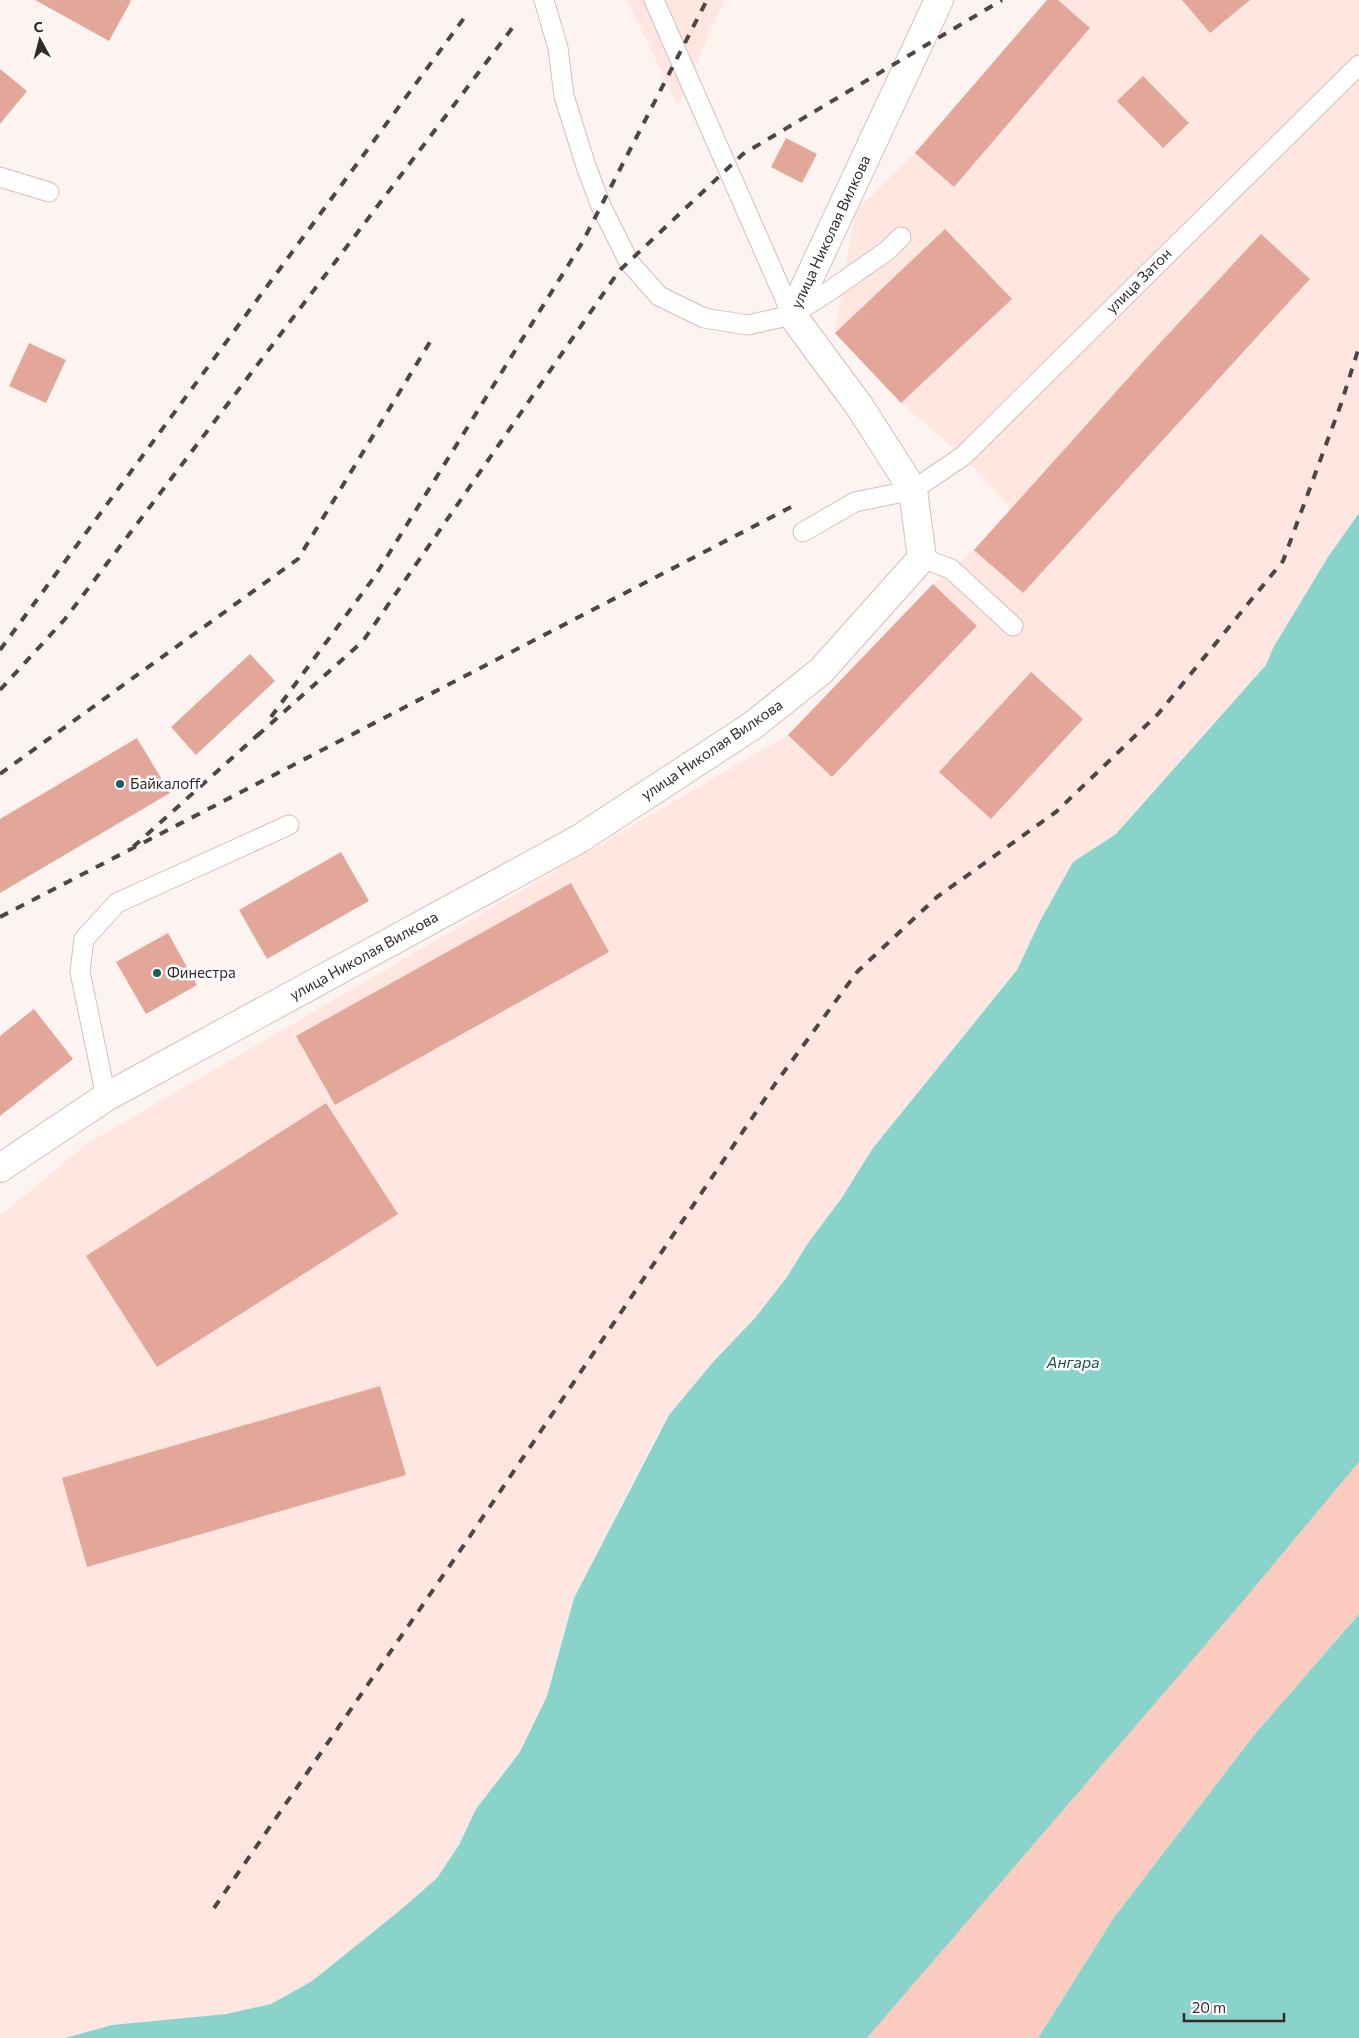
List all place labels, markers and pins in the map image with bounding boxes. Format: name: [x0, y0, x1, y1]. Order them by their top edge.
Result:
place label: Байкалoff: [130, 774, 201, 792]
marker: Байкалoff: [114, 778, 126, 790]
place label: Финестра: [167, 963, 236, 981]
marker: Финестра: [151, 967, 163, 979]

